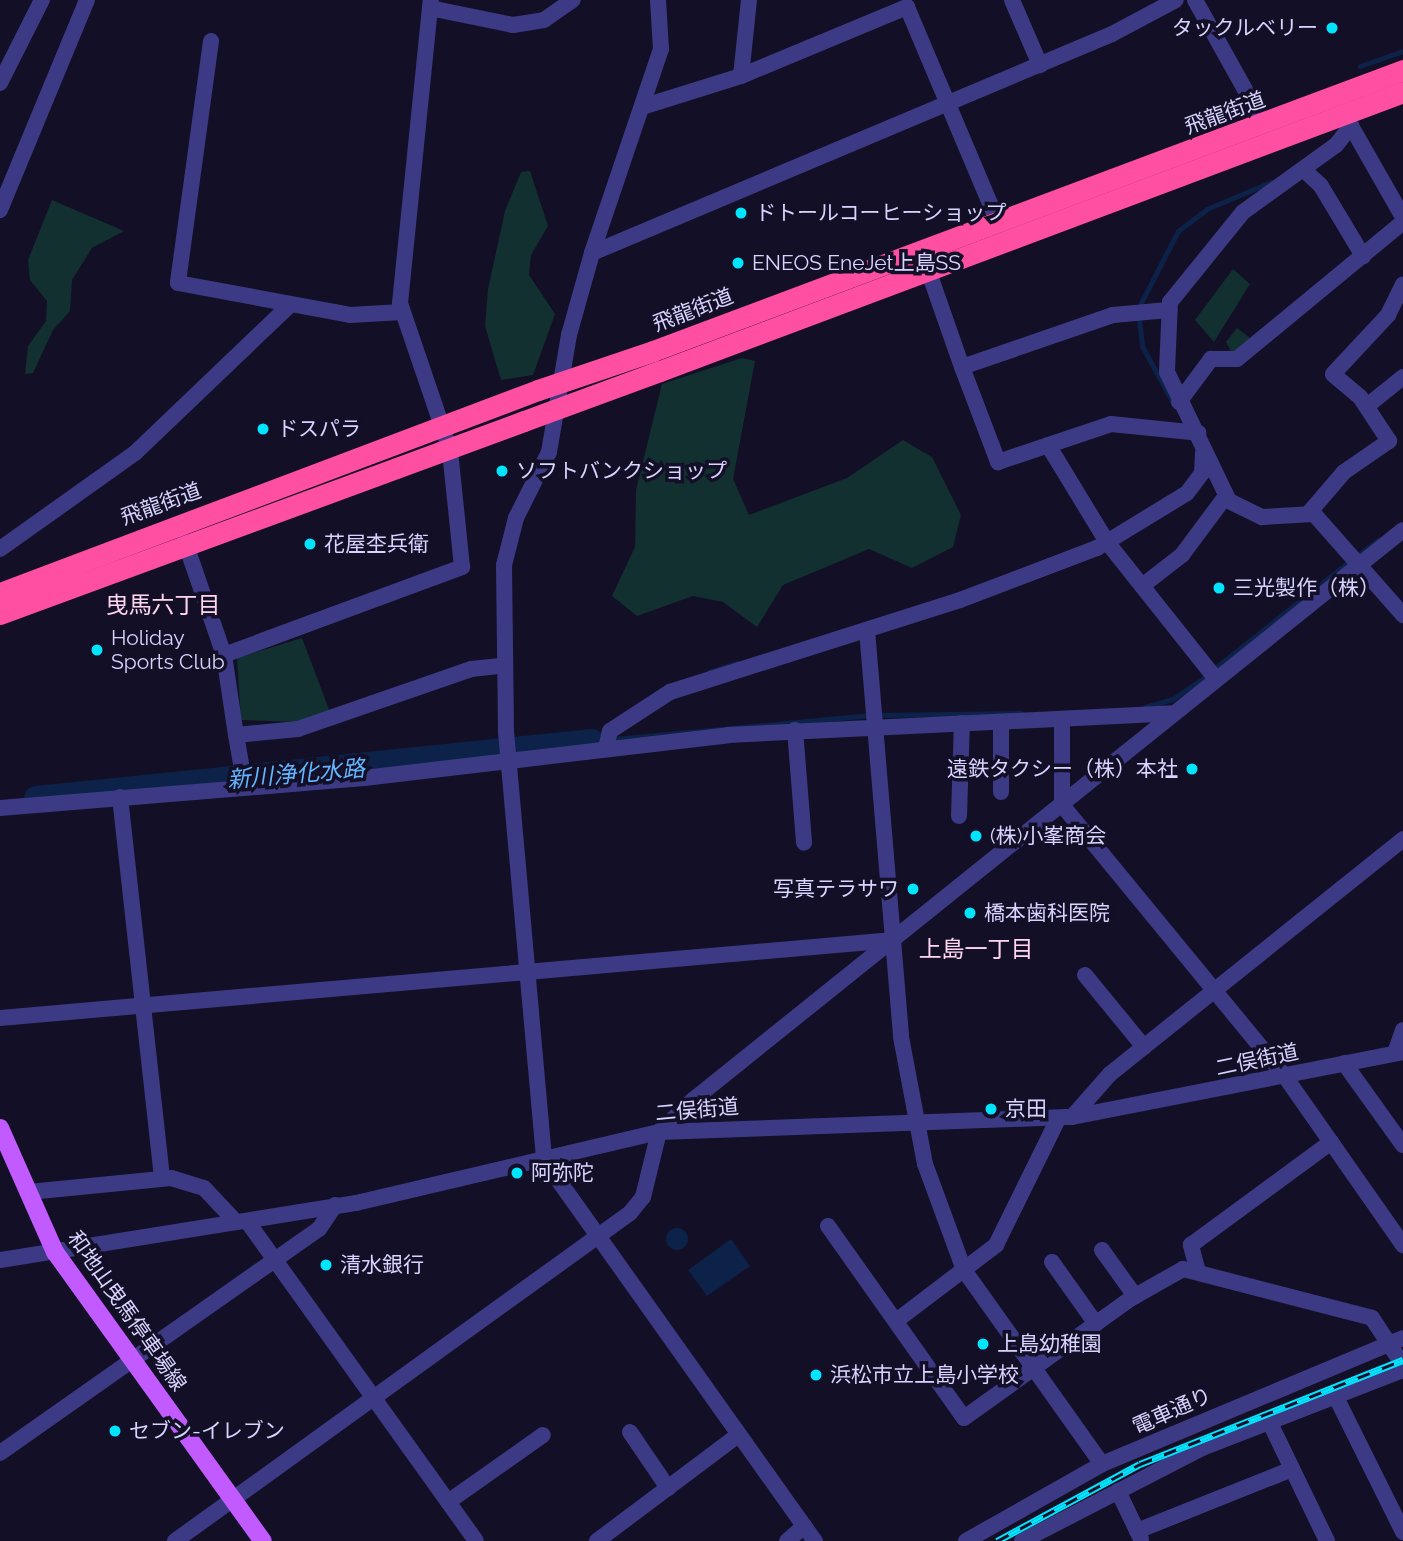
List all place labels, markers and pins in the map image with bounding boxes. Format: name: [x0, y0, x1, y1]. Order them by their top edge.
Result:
place label: タックルベリー: [1171, 15, 1318, 41]
marker: タックルベリー: [1324, 20, 1340, 36]
place label: ドトールコーヒーショップ: [755, 200, 1007, 226]
marker: ドトールコーヒーショップ: [733, 205, 749, 221]
place label: ENEOS EneJet上島SS: [752, 250, 961, 276]
marker: ENEOS EneJet上島SS: [730, 255, 746, 271]
place label: ドスパラ: [277, 416, 361, 442]
marker: ドスパラ: [255, 421, 271, 437]
place label: ソフトバンクショップ: [516, 458, 726, 484]
marker: ソフトバンクショップ: [494, 463, 510, 479]
place label: 花屋杢兵衛: [324, 531, 429, 557]
marker: 花屋杢兵衛: [302, 536, 318, 552]
place label: 三光製作（株）: [1233, 575, 1380, 601]
marker: 三光製作（株）: [1211, 580, 1227, 596]
place label: Holiday Sports Club: [111, 625, 225, 675]
marker: Holiday Sports Club: [89, 642, 105, 658]
place label: 遠鉄タクシー（株）本社: [947, 756, 1178, 782]
marker: 遠鉄タクシー（株）本社: [1184, 761, 1200, 777]
place label: (株)小峯商会: [990, 823, 1106, 849]
marker: (株)小峯商会: [968, 828, 984, 844]
place label: 写真テラサワ: [773, 876, 899, 902]
marker: 写真テラサワ: [905, 881, 921, 897]
place label: 橋本歯科医院: [984, 900, 1110, 926]
marker: 橋本歯科医院: [962, 905, 978, 921]
place label: 京田: [1005, 1096, 1047, 1122]
marker: 京田: [983, 1101, 999, 1117]
place label: 阿弥陀: [531, 1160, 594, 1186]
marker: 阿弥陀: [509, 1165, 525, 1181]
place label: 清水銀行: [340, 1252, 424, 1278]
marker: 清水銀行: [318, 1257, 334, 1273]
place label: 上島幼稚園: [997, 1331, 1102, 1357]
marker: 上島幼稚園: [975, 1336, 991, 1352]
place label: 浜松市立上島小学校: [830, 1362, 1019, 1388]
marker: 浜松市立上島小学校: [808, 1367, 824, 1383]
place label: セブン-イレブン: [129, 1418, 285, 1444]
marker: セブン-イレブン: [107, 1423, 123, 1439]

